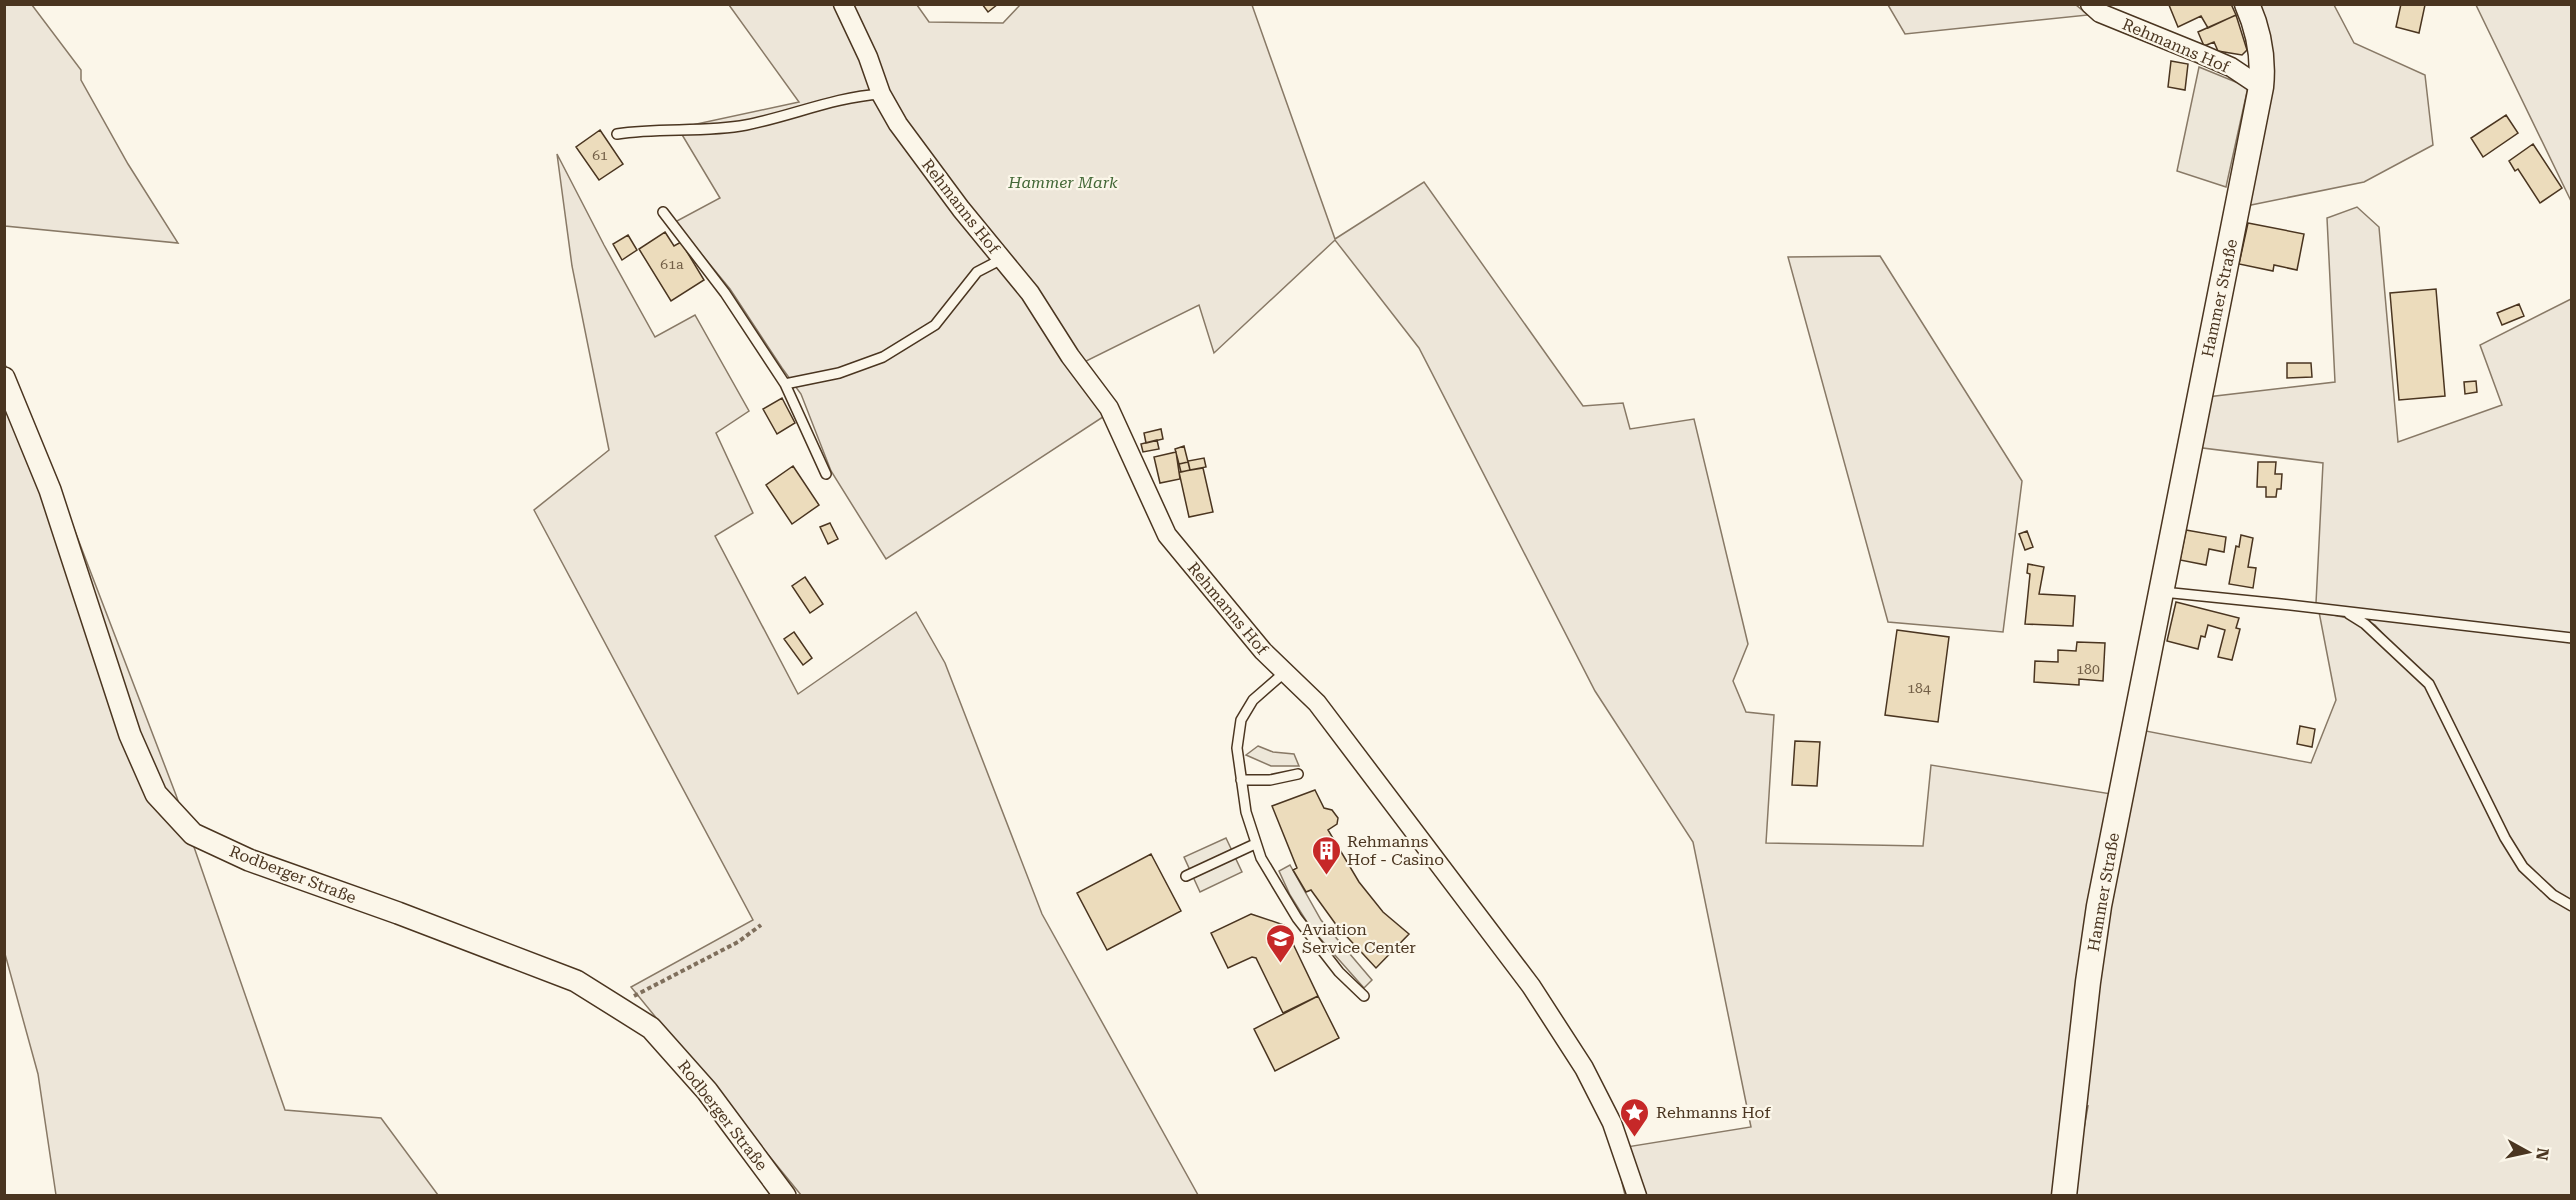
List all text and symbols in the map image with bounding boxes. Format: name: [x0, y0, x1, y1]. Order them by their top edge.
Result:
street label: Rehmanns Hof: [2119, 14, 2233, 77]
house number: 61: [592, 147, 608, 163]
street label: Rehmanns Hof: [918, 155, 1004, 258]
park label: Hammer Mark: [1007, 173, 1118, 192]
street label: Hammer Straße: [2198, 237, 2241, 359]
house number: 61a: [660, 256, 684, 272]
street label: Rehmanns Hof: [1184, 558, 1272, 659]
house number: 180: [2076, 661, 2100, 677]
house number: 184: [1907, 680, 1931, 696]
street label: Hammer Straße: [2084, 831, 2123, 953]
place label: Rehmanns Hof - Casino: [1347, 832, 1444, 869]
building icon: Rehmanns Hof - Casino: [1310, 834, 1342, 876]
street label: Rodberger Straße: [227, 842, 359, 907]
place label: Aviation Service Center: [1302, 920, 1416, 957]
school or university icon: Aviation Service Center: [1265, 922, 1297, 964]
street label: Rodberger Straße: [674, 1057, 772, 1174]
place icon: Rehmanns Hof: [1619, 1096, 1651, 1138]
place label: Rehmanns Hof: [1656, 1103, 1771, 1122]
north arrow: [2498, 1122, 2558, 1182]
text: N: [2532, 1147, 2553, 1161]

